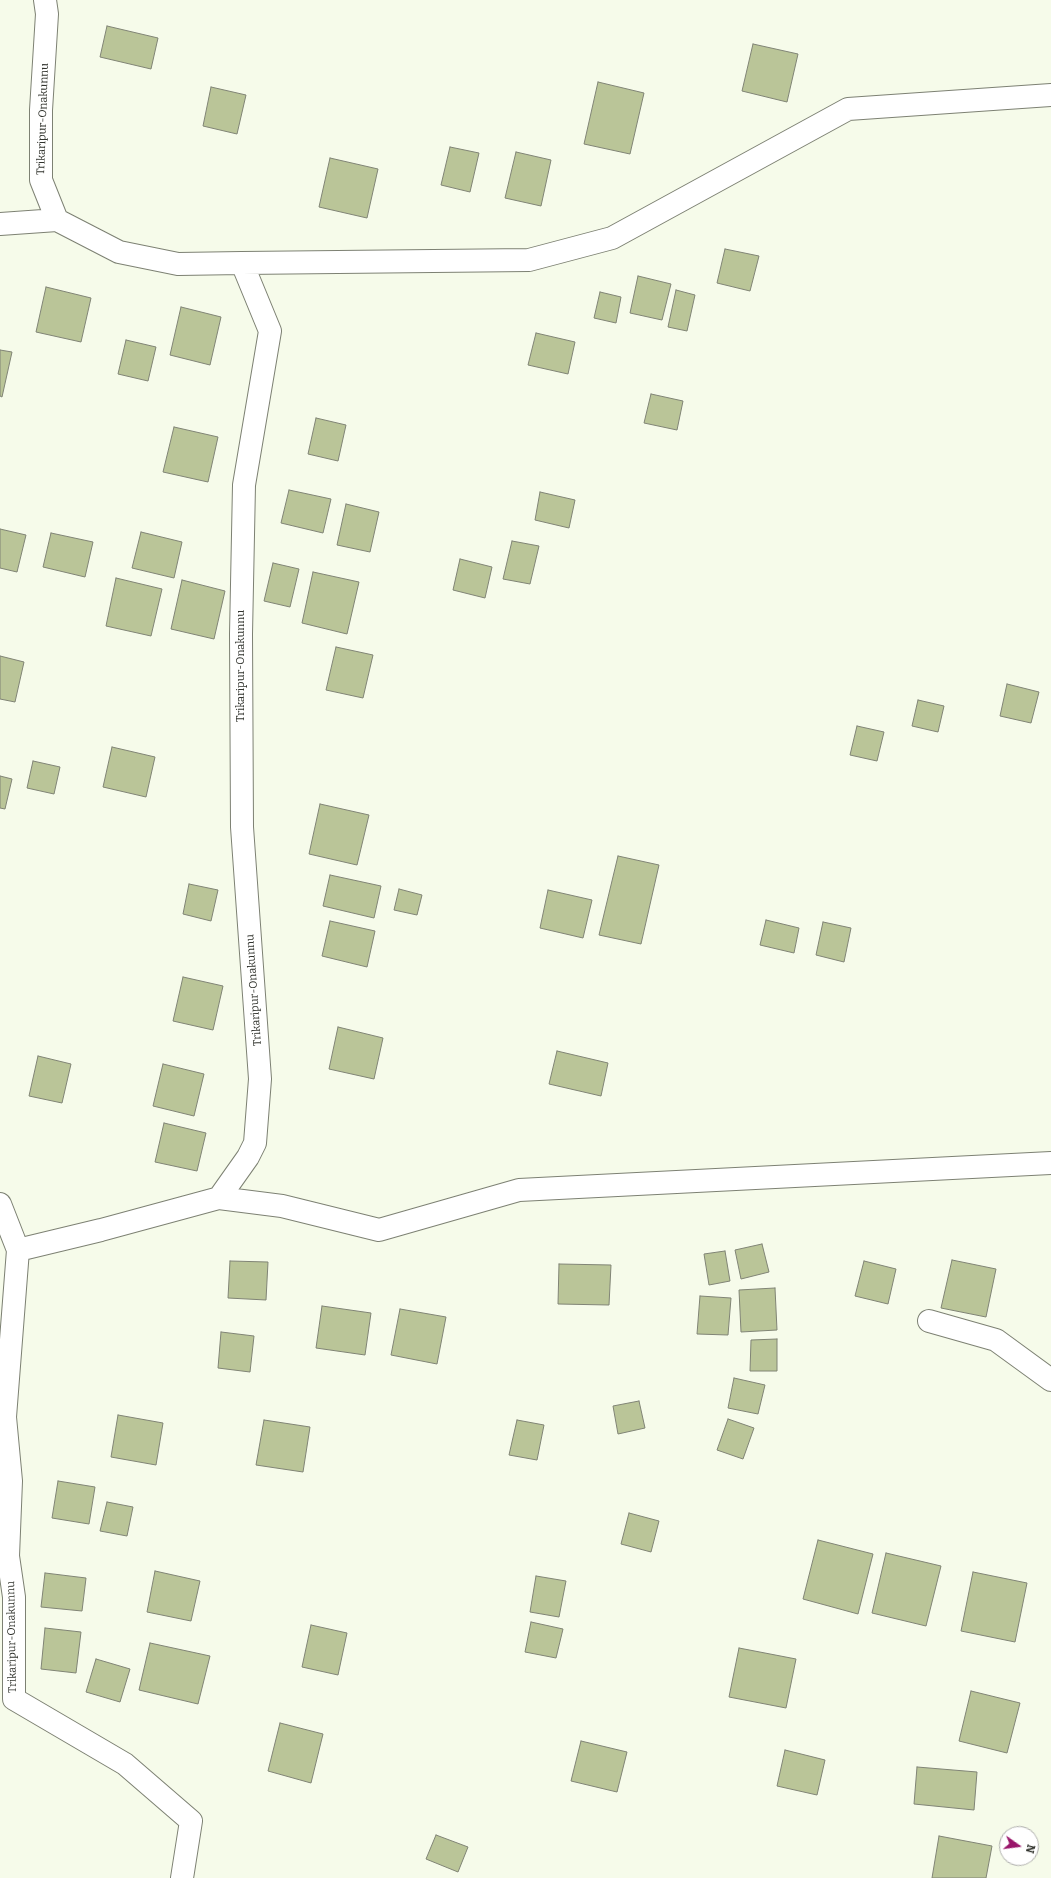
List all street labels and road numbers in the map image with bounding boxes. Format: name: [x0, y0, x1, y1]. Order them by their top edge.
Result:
street label: Trikaripur-Onakunnu: [34, 63, 52, 175]
street label: Trikaripur-Onakunnu: [234, 610, 248, 722]
street label: Trikaripur-Onakunnu: [244, 934, 264, 1046]
street label: Trikaripur-Onakunnu: [4, 1581, 20, 1693]

